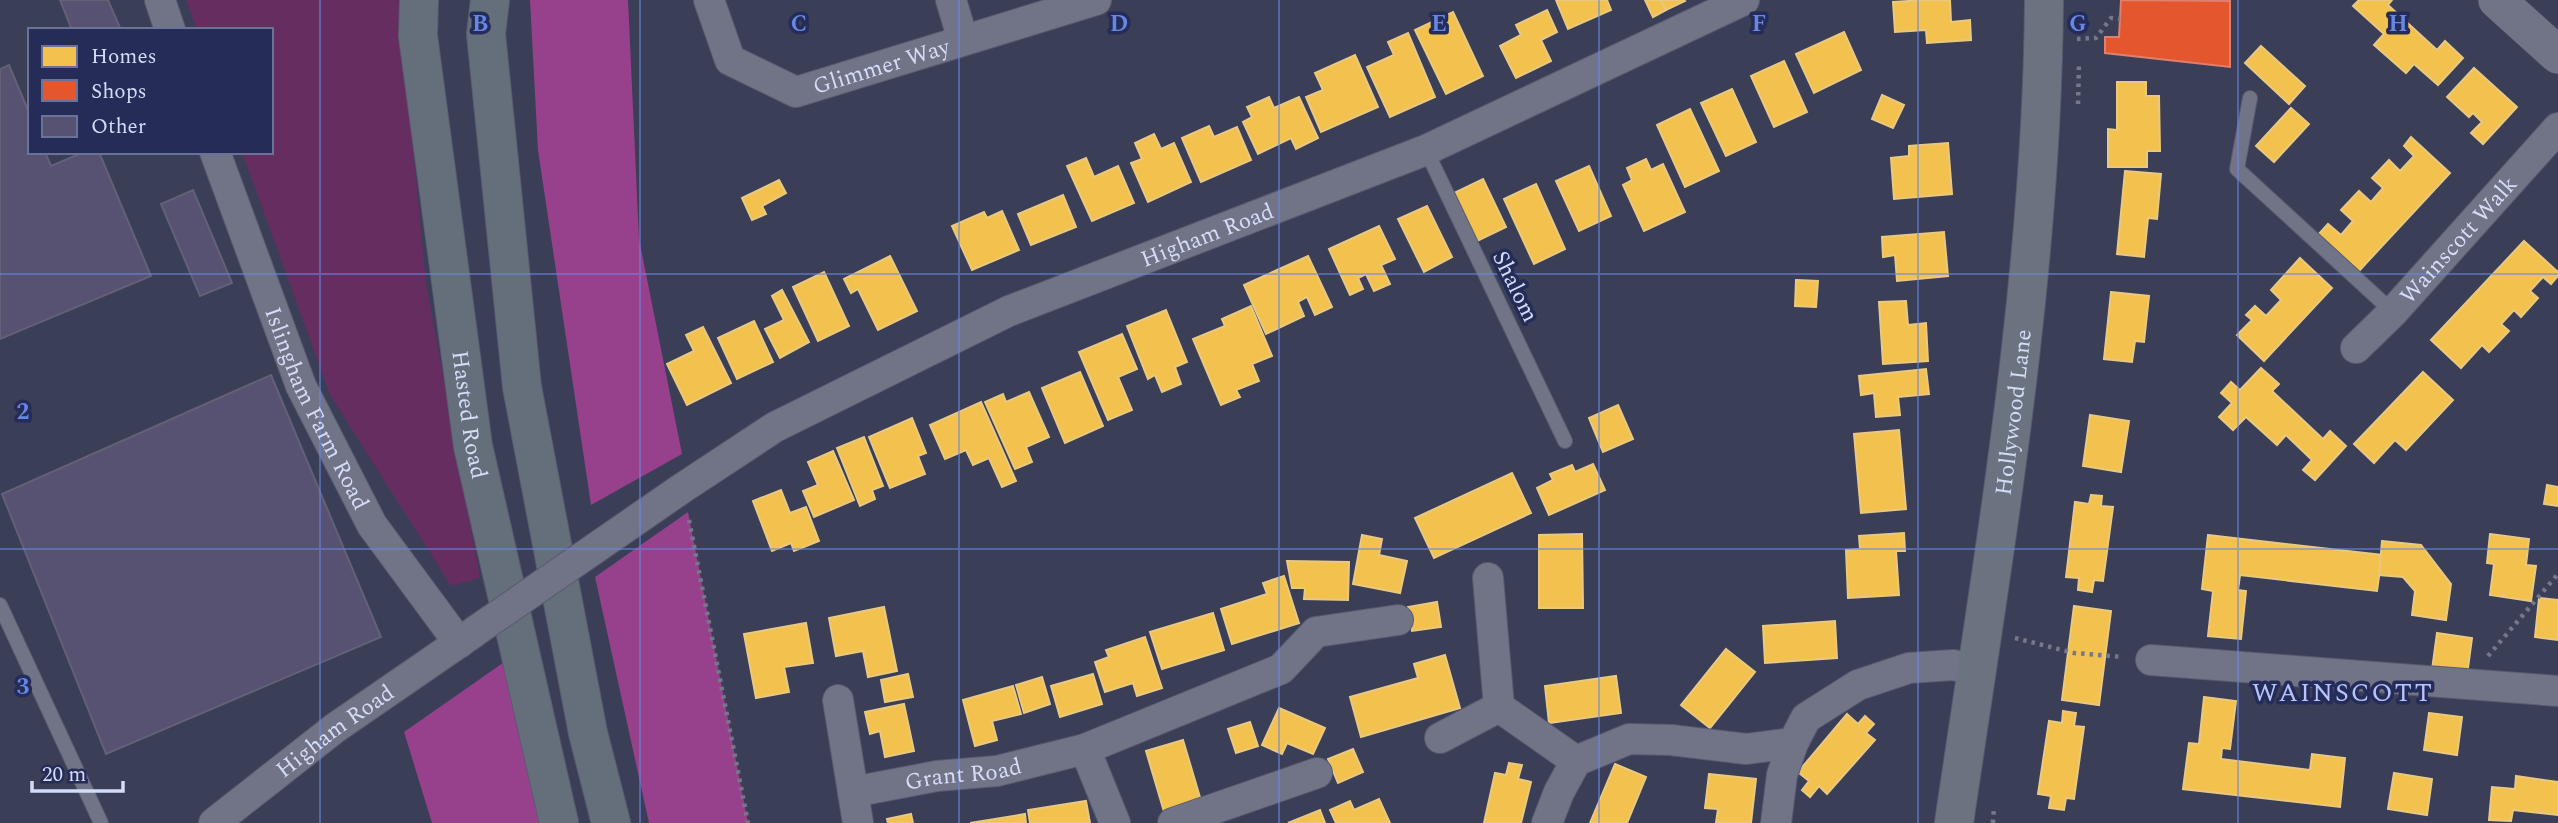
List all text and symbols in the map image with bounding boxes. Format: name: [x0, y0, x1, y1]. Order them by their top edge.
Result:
text: B: [472, 7, 488, 42]
text: C: [791, 7, 807, 42]
text: D: [1110, 7, 1128, 42]
text: E: [1431, 7, 1447, 42]
text: F: [1752, 7, 1766, 42]
text: G: [2069, 7, 2087, 42]
text: H: [2388, 7, 2408, 42]
legend: [28, 28, 273, 154]
street label: Glimmer Way: [809, 30, 955, 105]
text: Homes: [91, 41, 157, 73]
text: Shops: [91, 76, 147, 108]
text: Other: [91, 111, 146, 143]
street label: Wainscott Walk: [2392, 168, 2526, 313]
street label: Higham Road: [1136, 194, 1279, 278]
street label: Shalom: [1482, 245, 1547, 328]
street label: Islingham Farm Road: [254, 302, 377, 517]
street label: Hollywood Lane: [1987, 328, 2042, 498]
street label: Hasted Road: [441, 348, 496, 483]
text: 2: [17, 395, 30, 430]
text: 3: [17, 670, 30, 705]
district label: WAINSCOTT: [2252, 673, 2434, 713]
street label: Higham Road: [269, 676, 402, 787]
street label: Grant Road: [902, 749, 1026, 801]
scale bar: [32, 750, 122, 794]
text: 20 m: [42, 759, 86, 791]

